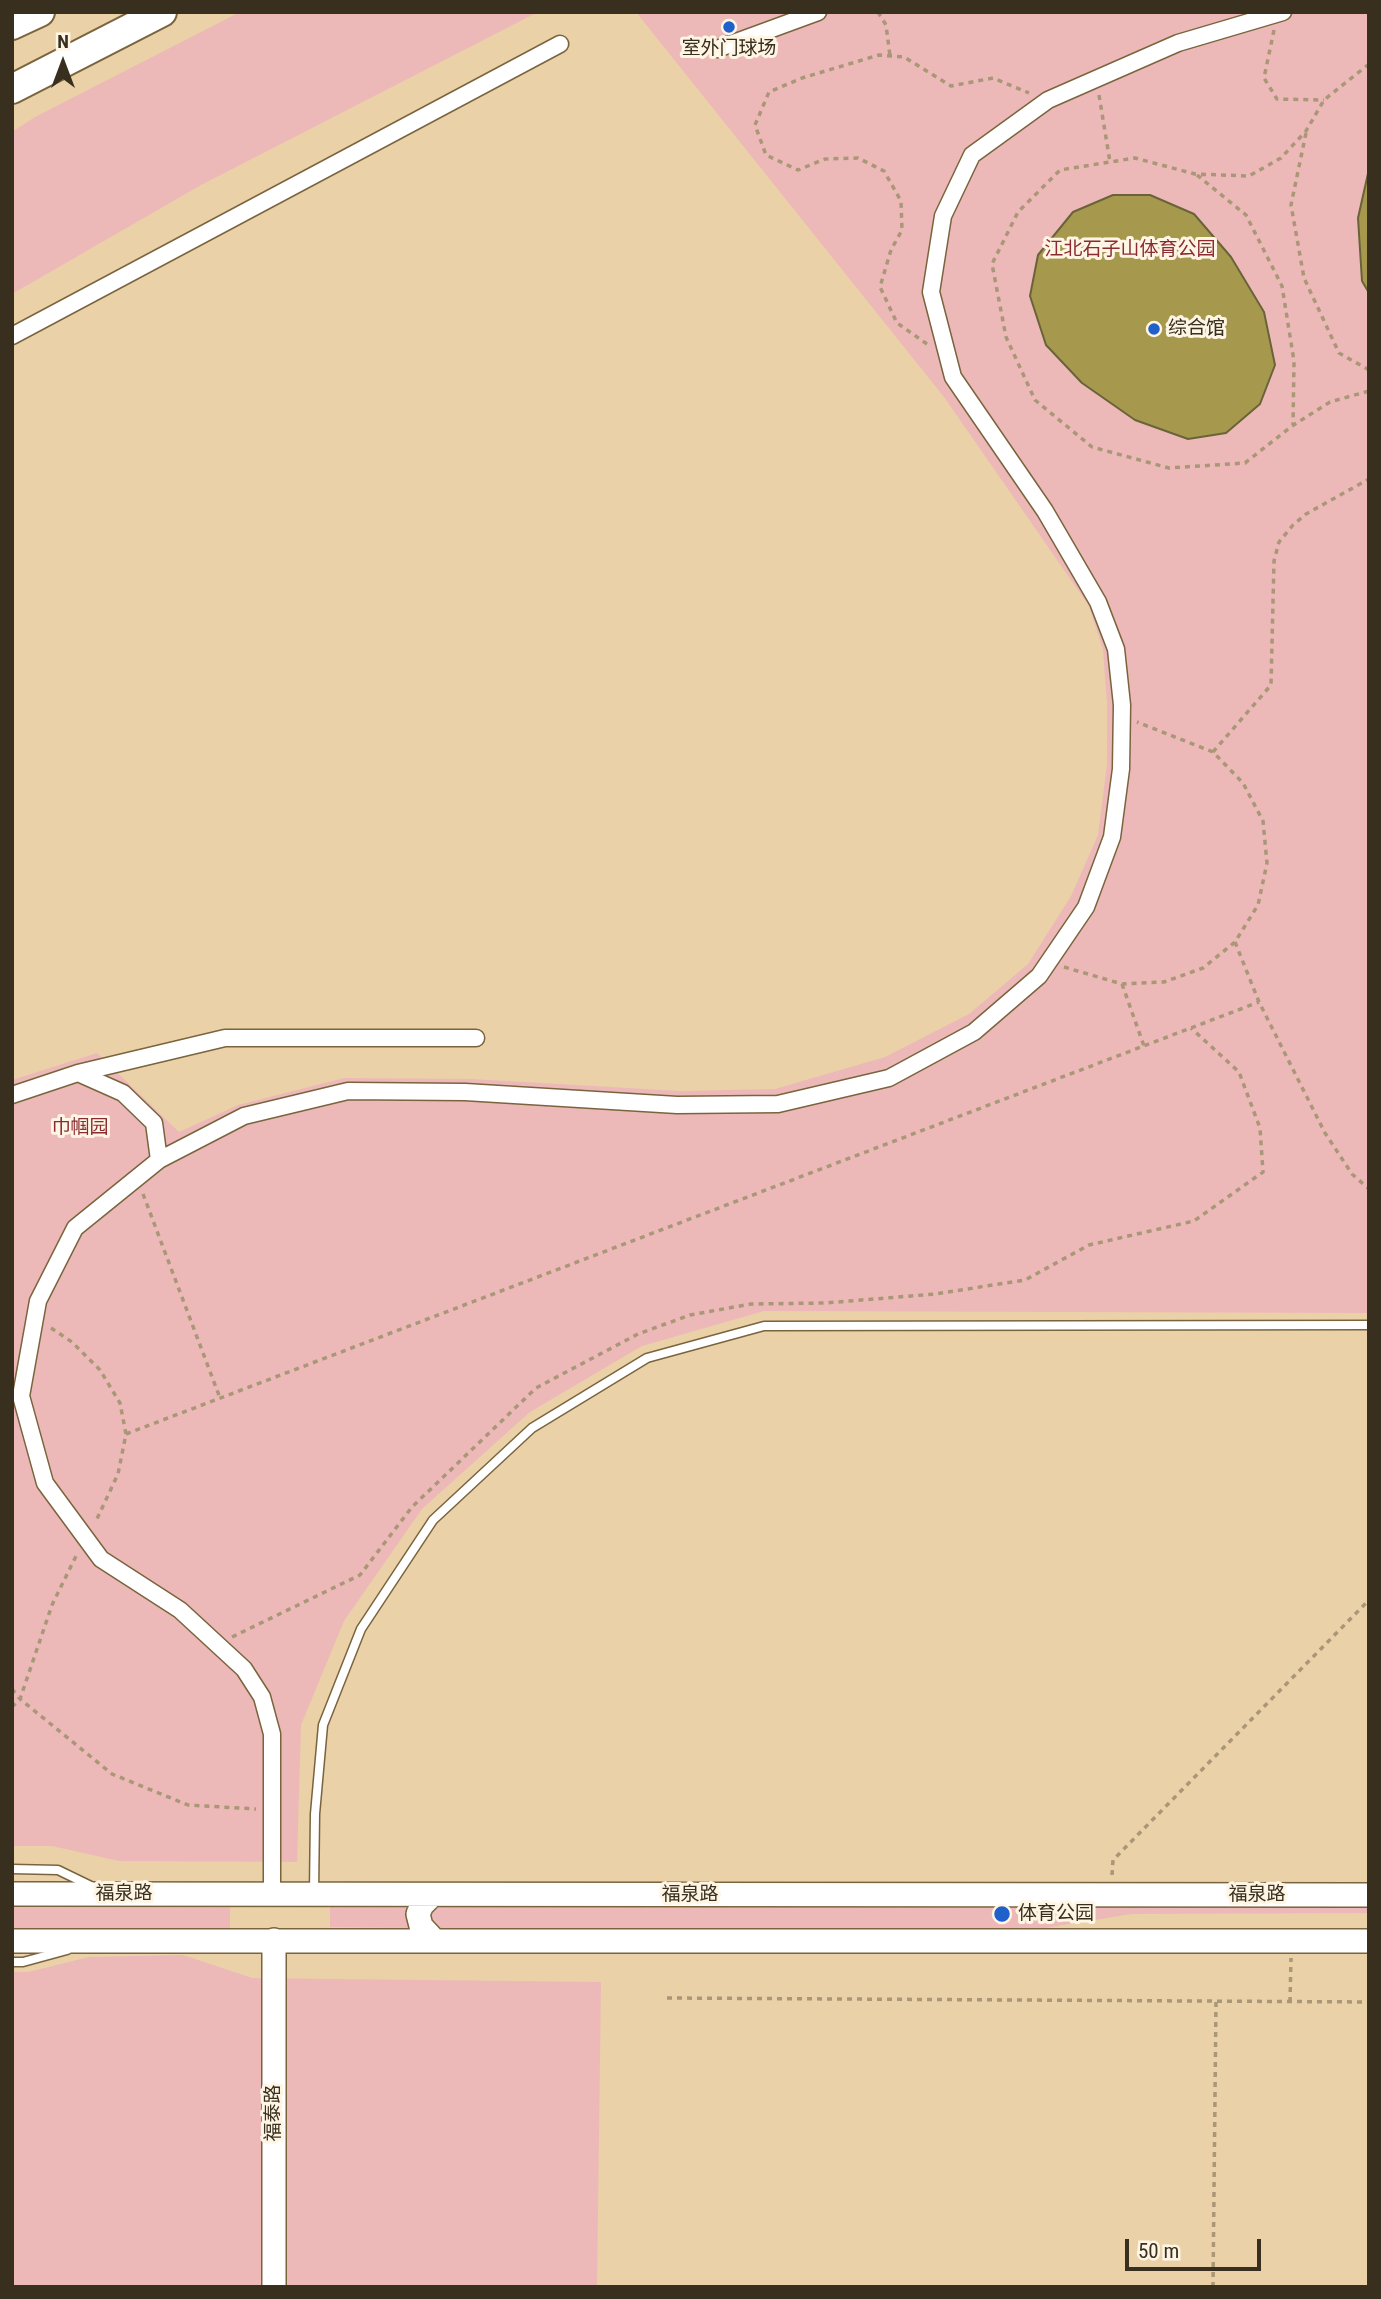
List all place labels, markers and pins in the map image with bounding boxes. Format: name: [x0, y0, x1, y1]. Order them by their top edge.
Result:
marker: 室外门球场: [721, 19, 737, 35]
place label: 室外门球场: [682, 38, 776, 60]
place label: 综合馆: [1168, 318, 1225, 340]
marker: 综合馆: [1146, 321, 1162, 337]
place label: 体育公园: [1018, 1903, 1094, 1925]
marker: 体育公园: [992, 1904, 1012, 1924]

